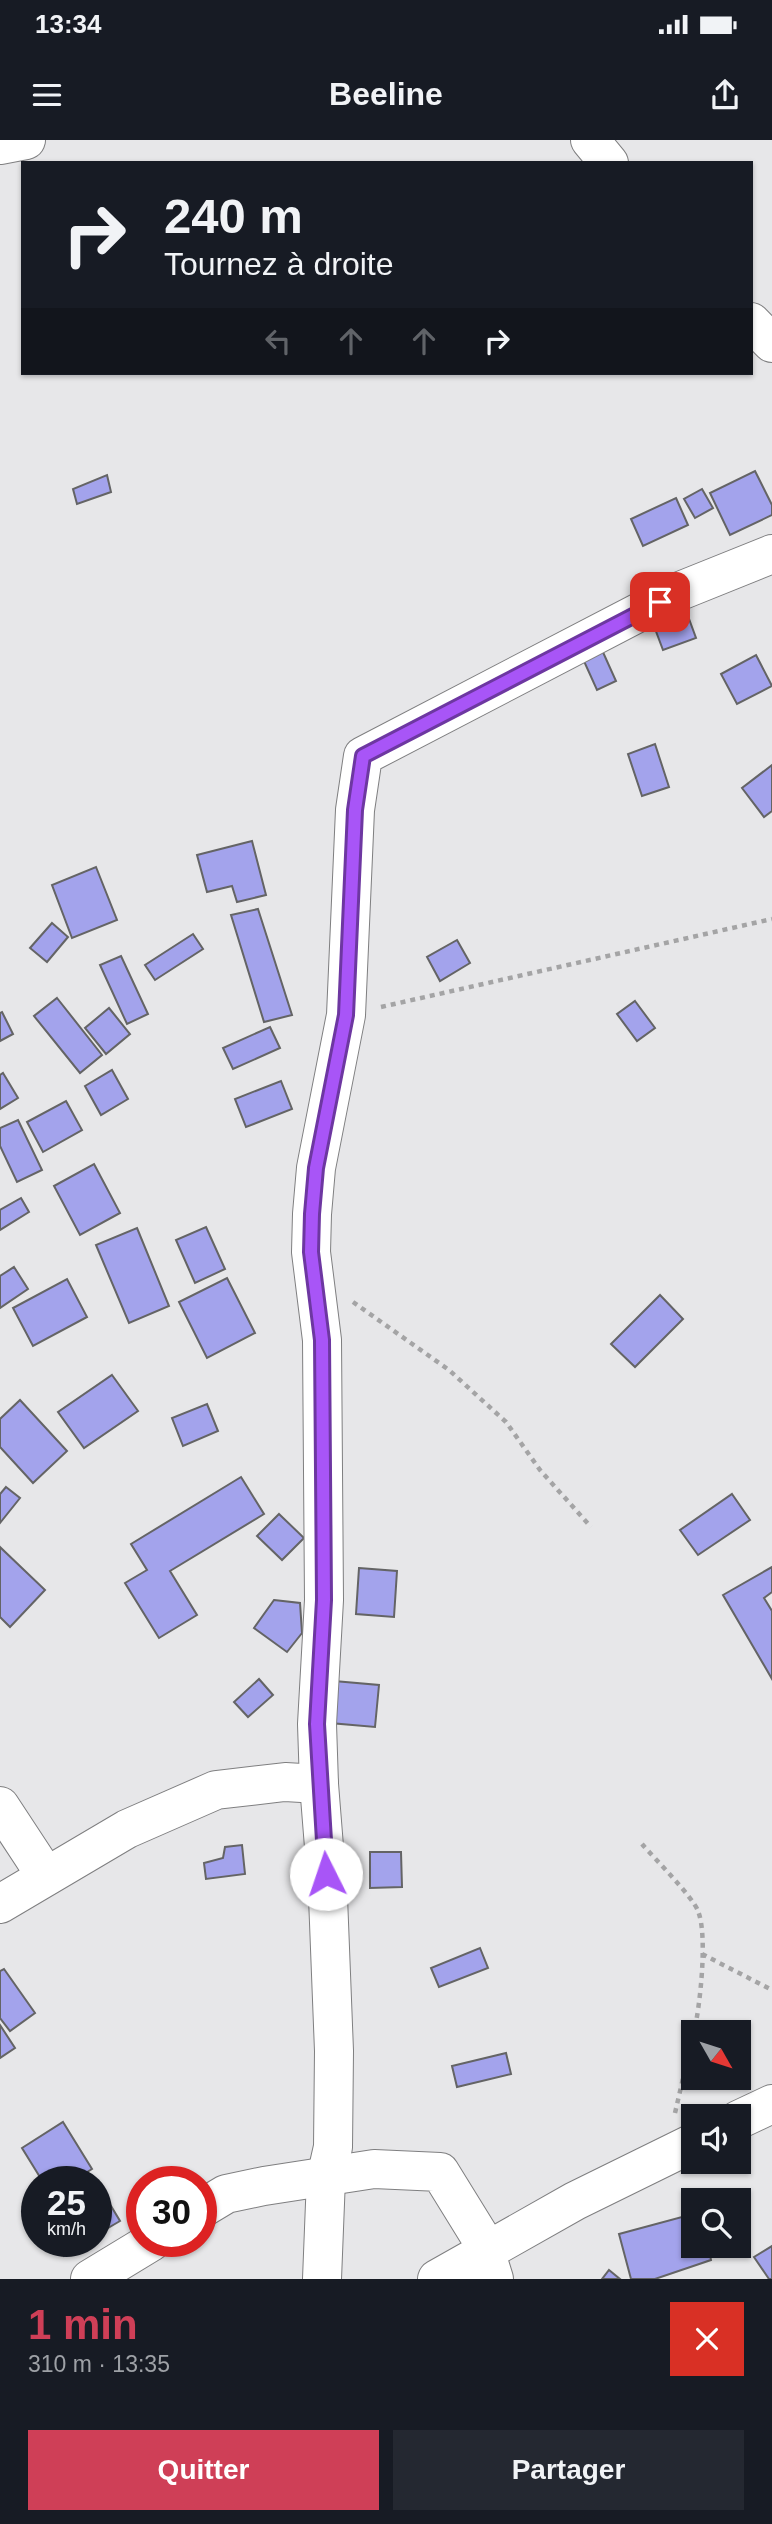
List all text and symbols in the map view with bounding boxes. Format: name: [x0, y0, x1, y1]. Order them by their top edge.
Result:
text: 13:34: [35, 9, 102, 39]
icon: menu: [28, 76, 66, 114]
text: Beeline: [329, 76, 443, 112]
icon: share: [706, 76, 744, 114]
icon: right: [49, 189, 140, 280]
text: 240 m: [164, 189, 303, 243]
text: Tournez à droite: [164, 246, 393, 282]
icon: left: [259, 322, 297, 360]
icon: ahead: [332, 322, 370, 360]
icon: ahead: [405, 322, 443, 360]
icon: right: [478, 322, 516, 360]
pin: [630, 572, 690, 632]
icon: arrive: [641, 583, 679, 621]
position arrow: [289, 1837, 363, 1911]
north arrow: [681, 2020, 751, 2090]
map controls: [681, 2020, 751, 2258]
button: sound: [681, 2104, 751, 2174]
speed limit sign: 30: [126, 2166, 217, 2257]
text: 25: [47, 2183, 86, 2222]
button: search: [681, 2188, 751, 2258]
text: km/h: [47, 2219, 86, 2239]
text: 1 min: [28, 2301, 138, 2348]
button: close: [670, 2302, 744, 2376]
text: 310 m · 13:35: [28, 2351, 170, 2377]
button: Quitter: [28, 2430, 379, 2510]
button: Partager: [393, 2430, 744, 2510]

